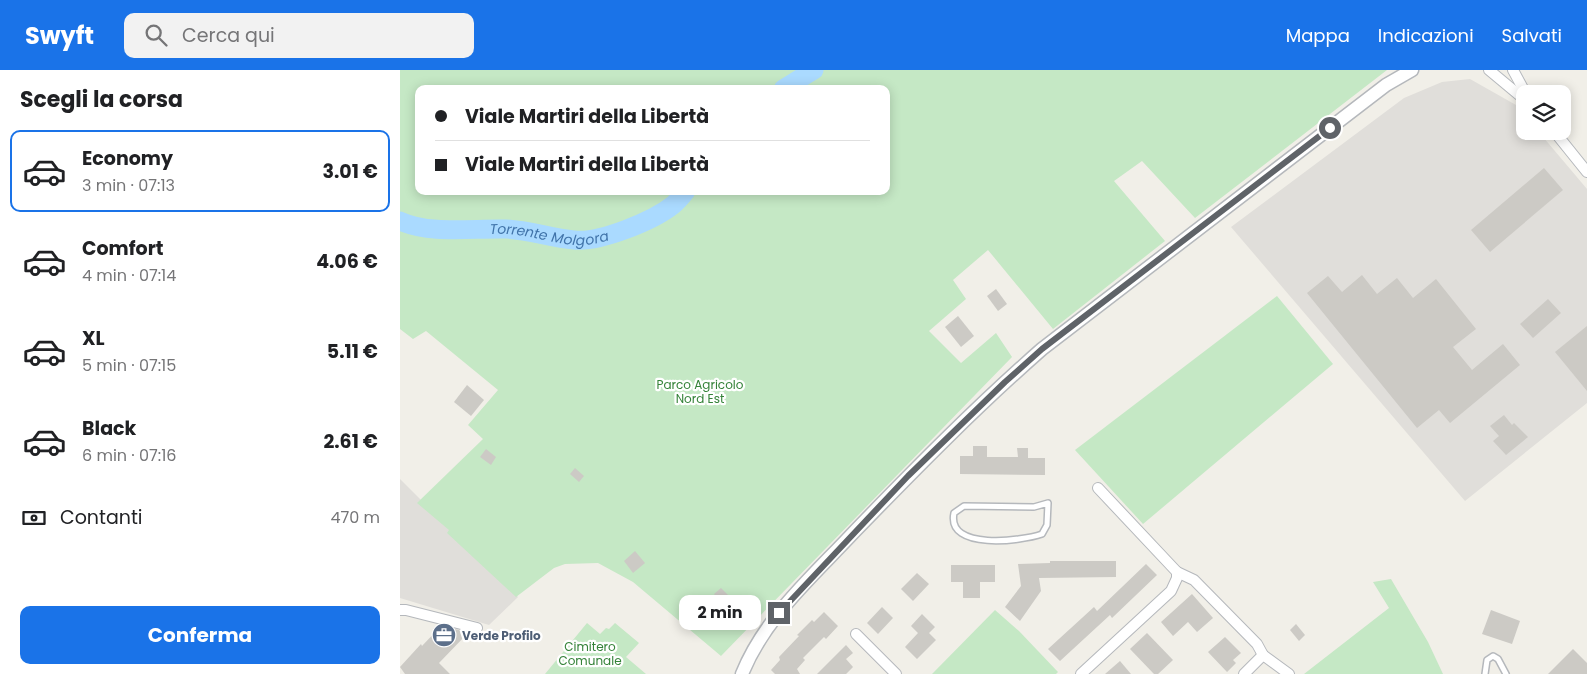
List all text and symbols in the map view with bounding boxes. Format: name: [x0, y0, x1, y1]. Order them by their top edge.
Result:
search box: [124, 13, 474, 58]
text: Swyft: [25, 19, 94, 52]
icon: search: [142, 21, 170, 49]
text: Cerca qui: [182, 22, 275, 49]
text: Mappa: [1286, 23, 1350, 48]
text: Indicazioni: [1378, 23, 1474, 48]
text: Salvati: [1502, 23, 1562, 48]
text: Scegli la corsa: [20, 84, 183, 115]
map controls: [1516, 85, 1571, 140]
button: layers: [1516, 85, 1571, 140]
text: Viale Martiri della Libertà: [465, 103, 709, 130]
route start: [1319, 117, 1341, 139]
text: Economy: [82, 145, 173, 172]
icon: car: [22, 149, 67, 194]
text: Viale Martiri della Libertà: [465, 151, 709, 178]
text: 3.01 €: [322, 158, 378, 185]
text: 3 min · 07:13: [82, 174, 175, 197]
water label: Torrente Molgora: [490, 219, 611, 250]
text: Comfort: [82, 235, 164, 262]
icon: car: [22, 239, 67, 284]
text: 4.06 €: [316, 248, 378, 275]
text: 4 min · 07:14: [82, 264, 176, 287]
text: XL: [82, 325, 105, 352]
icon: car: [22, 329, 67, 374]
text: 5.11 €: [327, 338, 378, 365]
text: 5 min · 07:15: [82, 354, 176, 377]
park label: Parco Agricolo Nord Est: [657, 376, 744, 407]
text: Black: [82, 415, 136, 442]
icon: car: [22, 419, 67, 464]
text: 2.61 €: [323, 428, 378, 455]
text: 6 min · 07:16: [82, 444, 177, 467]
icon: cash: [20, 504, 48, 532]
text: Contanti: [60, 504, 143, 531]
text: 470 m: [330, 506, 380, 529]
callout: 2 min: [679, 596, 762, 630]
text: 2 min: [698, 601, 742, 624]
route end: [768, 602, 790, 624]
button: Conferma: [20, 606, 380, 664]
office icon: Verde Profilo: [431, 622, 457, 648]
place label: Verde Profilo: [462, 627, 541, 644]
park label: Cimitero Comunale: [558, 638, 622, 669]

